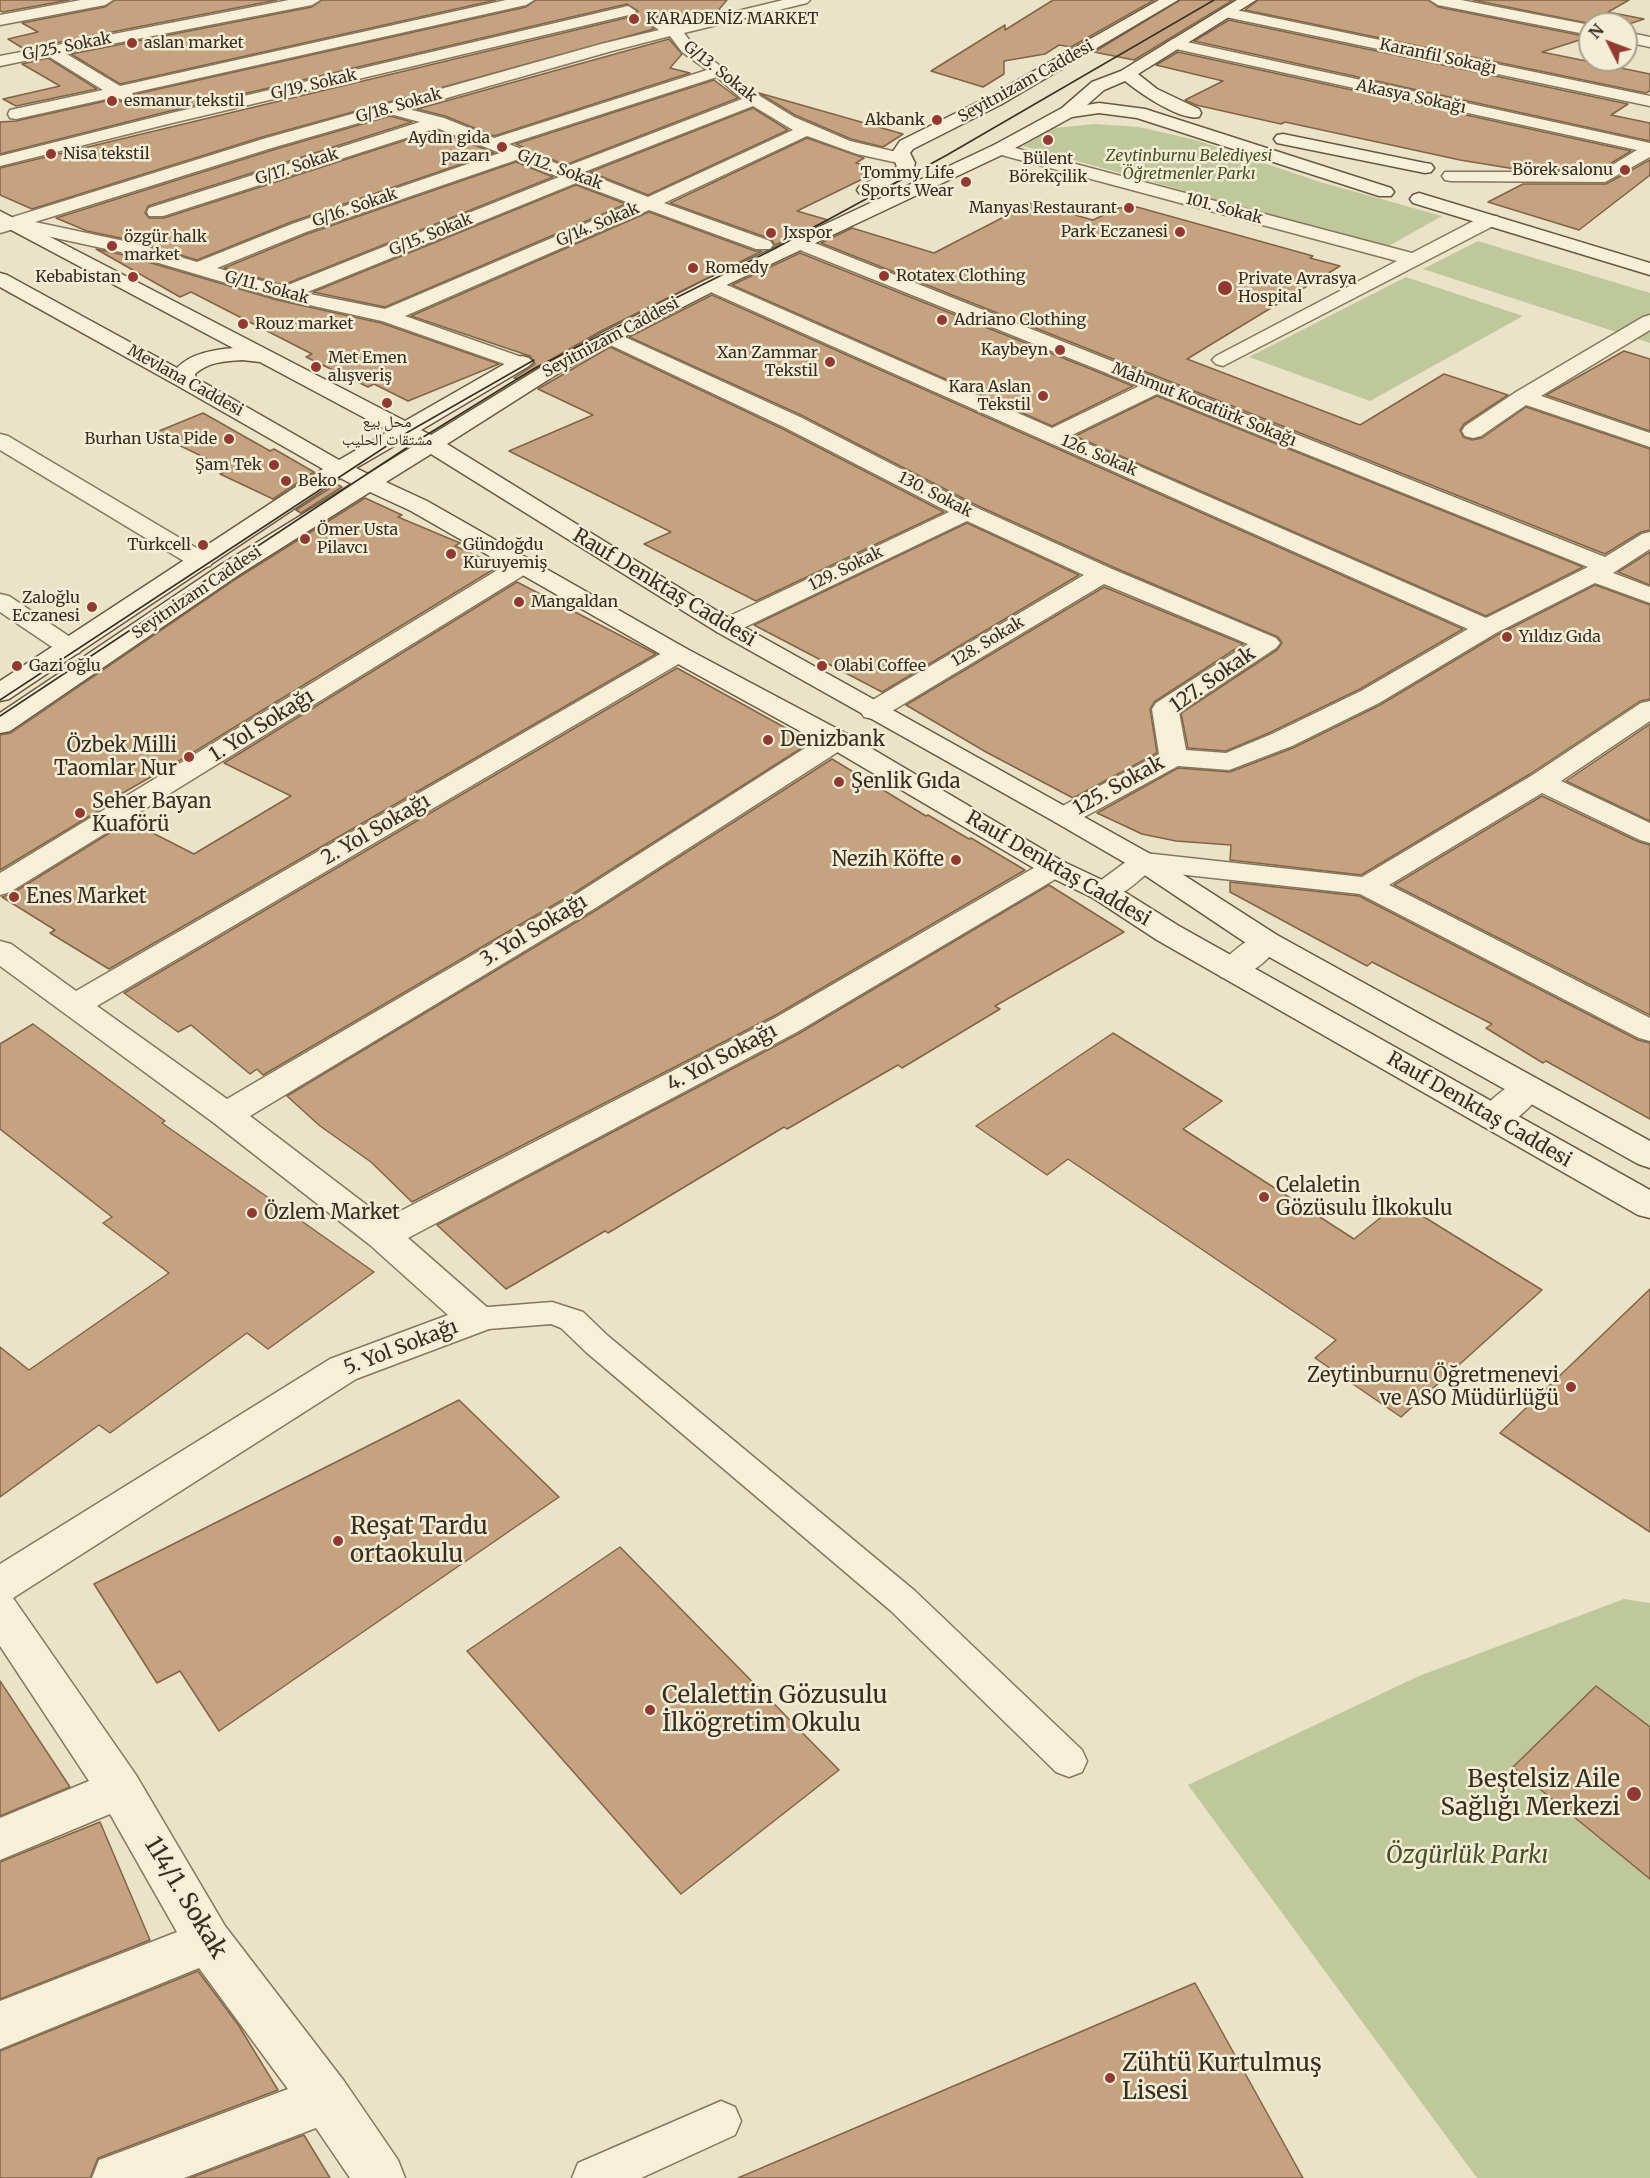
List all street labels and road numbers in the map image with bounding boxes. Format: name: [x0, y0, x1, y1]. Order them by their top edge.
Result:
street label: G/25. Sokak: [21, 29, 113, 65]
street label: Karanfil Sokağı: [1378, 35, 1498, 79]
street label: G/13. Sokak: [679, 37, 761, 107]
street label: Seyitnizam Caddesi: [955, 37, 1097, 127]
street label: G/19. Sokak: [269, 66, 359, 104]
street label: Akasya Sokağı: [1354, 76, 1468, 118]
street label: G/18. Sokak: [354, 85, 444, 127]
street label: G/17. Sokak: [253, 145, 341, 189]
street label: G/12. Sokak: [515, 146, 605, 194]
street label: G/16. Sokak: [310, 185, 400, 231]
street label: 101. Sokak: [1183, 190, 1265, 228]
street label: G/14. Sokak: [554, 199, 642, 251]
street label: G/15. Sokak: [387, 210, 475, 260]
street label: G/11. Sokak: [223, 268, 311, 308]
street label: Seyitnizam Caddesi: [539, 294, 683, 382]
street label: Mevlana Caddesi: [124, 341, 246, 421]
street label: Mahmut Kocatürk Sokağı: [1109, 359, 1299, 451]
street label: 126. Sokak: [1058, 431, 1140, 481]
street label: 130. Sokak: [895, 468, 975, 522]
street label: Rauf Denktaş Caddesi: [568, 524, 760, 652]
street label: Seyitnizam Caddesi: [129, 543, 265, 643]
street label: 129. Sokak: [806, 543, 886, 595]
street label: 128. Sokak: [948, 613, 1028, 671]
street label: 127. Sokak: [1166, 642, 1260, 718]
street label: 1. Yol Sokağı: [206, 684, 318, 768]
street label: 125. Sokak: [1069, 751, 1169, 821]
street label: 2. Yol Sokağı: [318, 789, 434, 871]
street label: Rauf Denktaş Caddesi: [961, 806, 1155, 932]
street label: 3. Yol Sokağı: [476, 890, 592, 972]
street label: 4. Yol Sokağı: [663, 1019, 781, 1097]
street label: Rauf Denktaş Caddesi: [1382, 1047, 1576, 1173]
street label: 5. Yol Sokağı: [341, 1315, 461, 1381]
street label: 114/1. Sokak: [137, 1832, 233, 1964]

